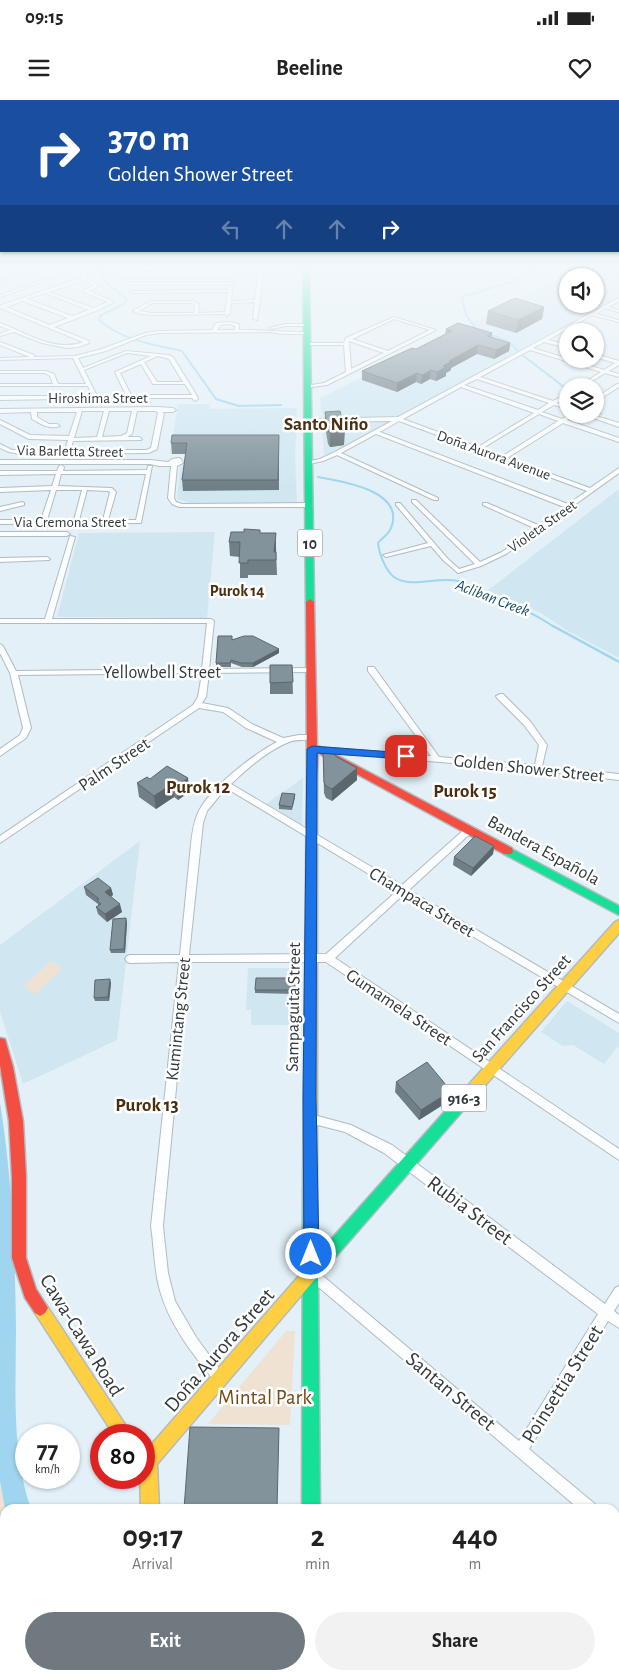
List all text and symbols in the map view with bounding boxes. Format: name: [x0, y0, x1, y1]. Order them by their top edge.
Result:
text: 09:15: [25, 8, 63, 27]
icon: menu: [25, 54, 53, 82]
icon: heart: [566, 54, 594, 82]
text: Beeline: [276, 57, 343, 79]
icon: right: [25, 120, 90, 185]
text: 370 m: [108, 122, 190, 157]
text: Golden Shower Street: [108, 163, 293, 185]
icon: left: [217, 215, 245, 243]
icon: ahead: [270, 215, 298, 243]
icon: ahead: [323, 215, 351, 243]
icon: right: [376, 215, 404, 243]
map controls: [559, 268, 604, 423]
button: sound: [559, 268, 604, 313]
button: search: [559, 323, 604, 368]
button: layers: [559, 378, 604, 423]
street label: Hiroshima Street: [48, 391, 148, 406]
district label: Santo Niño: [284, 415, 368, 434]
street label: Doña Aurora Avenue: [435, 428, 553, 483]
street label: Via Barletta Street: [17, 443, 123, 460]
street label: Violeta Street: [505, 497, 579, 555]
street label: Via Cremona Street: [14, 515, 126, 530]
road number: 10: [298, 529, 322, 556]
water label: Acliban Creek: [453, 576, 532, 619]
district label: Purok 14: [210, 583, 264, 599]
street label: Yellowbell Street: [103, 664, 221, 682]
street label: Palm Street: [76, 734, 154, 795]
pin: [385, 735, 427, 777]
icon: arrive: [392, 742, 420, 770]
street label: Golden Shower Street: [453, 752, 605, 786]
district label: Purok 12: [166, 778, 230, 797]
district label: Purok 15: [433, 782, 497, 801]
street label: Bandera Española: [484, 813, 603, 889]
street label: Champaca Street: [366, 864, 477, 941]
street label: Sampaguita Street: [284, 942, 304, 1072]
street label: San Francisco Street: [469, 951, 575, 1066]
street label: Kumintang Street: [164, 956, 194, 1082]
street label: Gumamela Street: [343, 966, 455, 1050]
road number: 916-3: [442, 1084, 486, 1111]
district label: Purok 13: [115, 1096, 179, 1115]
street label: Rubia Street: [423, 1172, 516, 1249]
position arrow: [284, 1227, 336, 1279]
street label: Cawa-Cawa Road: [36, 1271, 127, 1400]
street label: Doña Aurora Street: [160, 1284, 279, 1416]
street label: Poinsettia Street: [518, 1321, 607, 1447]
street label: Santan Street: [402, 1348, 500, 1435]
park label: Mintal Park: [218, 1387, 312, 1408]
speed limit sign: 80: [90, 1424, 155, 1489]
text: 77: [37, 1438, 58, 1463]
text: km/h: [35, 1463, 60, 1475]
text: 09:17: [122, 1522, 183, 1552]
text: 2: [310, 1522, 325, 1552]
text: 440: [452, 1522, 498, 1552]
text: Arrival: [132, 1556, 173, 1572]
text: min: [305, 1556, 330, 1572]
text: m: [469, 1556, 481, 1572]
button: Exit: [25, 1612, 305, 1670]
button: Share: [315, 1612, 595, 1670]

